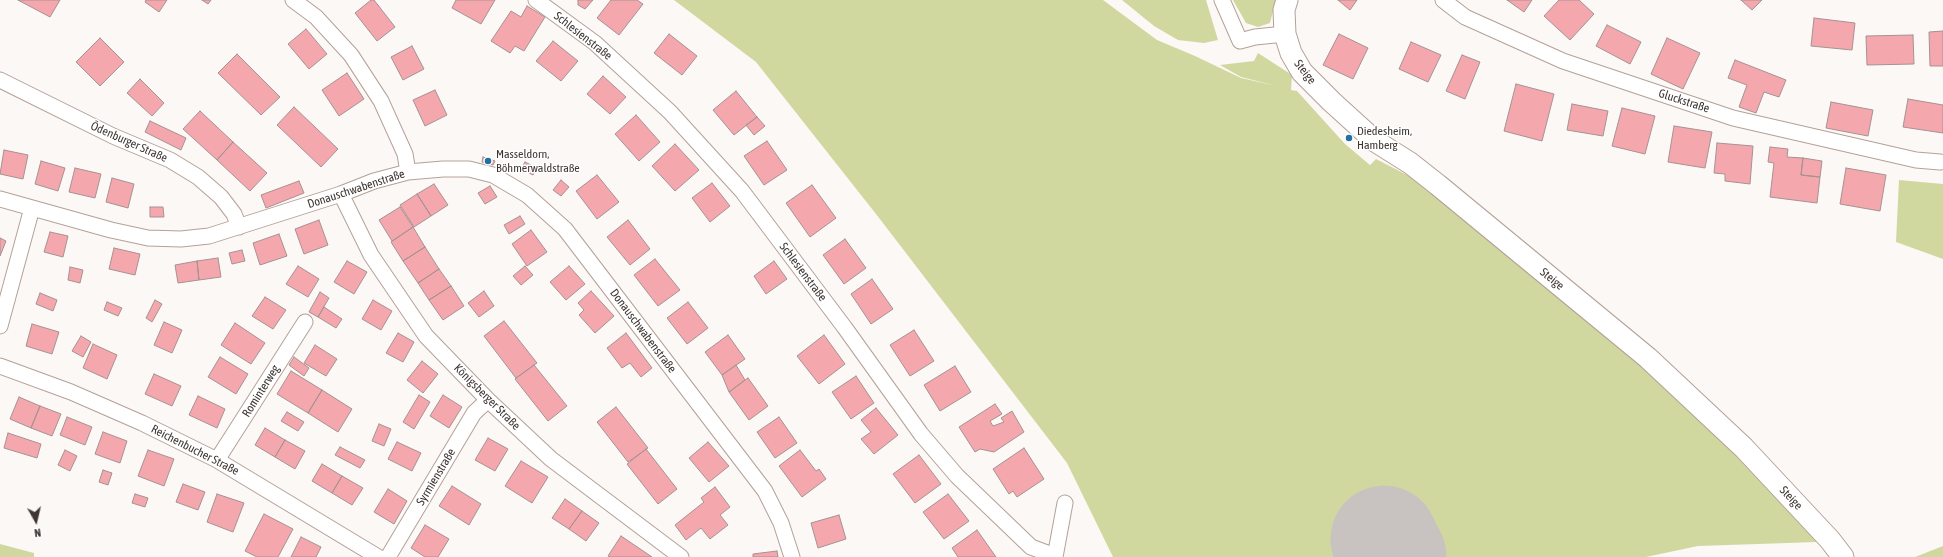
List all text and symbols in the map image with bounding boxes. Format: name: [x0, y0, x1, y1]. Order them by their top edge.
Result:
street label: Schlesienstraße: [551, 9, 615, 63]
street label: Steige: [1291, 57, 1319, 87]
street label: Gluckstraße: [1657, 86, 1711, 116]
street label: Ödenburger Straße: [88, 119, 170, 165]
place label: Diedesheim, Hamberg: [1357, 124, 1412, 152]
marker: Diedesheim, Hamberg: [1344, 133, 1354, 143]
place label: Masseldorn, Böhmerwaldstraße: [496, 147, 580, 175]
marker: Masseldorn, Böhmerwaldstraße: [483, 156, 493, 166]
street label: Donauschwabenstraße: [306, 167, 406, 211]
street label: Schlesienstraße: [776, 240, 830, 304]
street label: Steige: [1537, 265, 1567, 293]
street label: Donauschwabenstraße: [607, 286, 679, 376]
street label: Königsberger Straße: [451, 361, 523, 433]
street label: Rominterweg: [239, 362, 283, 420]
street label: Reichenbucher Straße: [149, 422, 241, 478]
street label: Syrmienstraße: [413, 446, 459, 508]
street label: Steige: [1777, 483, 1805, 513]
north arrow: [16, 501, 56, 541]
text: N: [34, 526, 42, 539]

